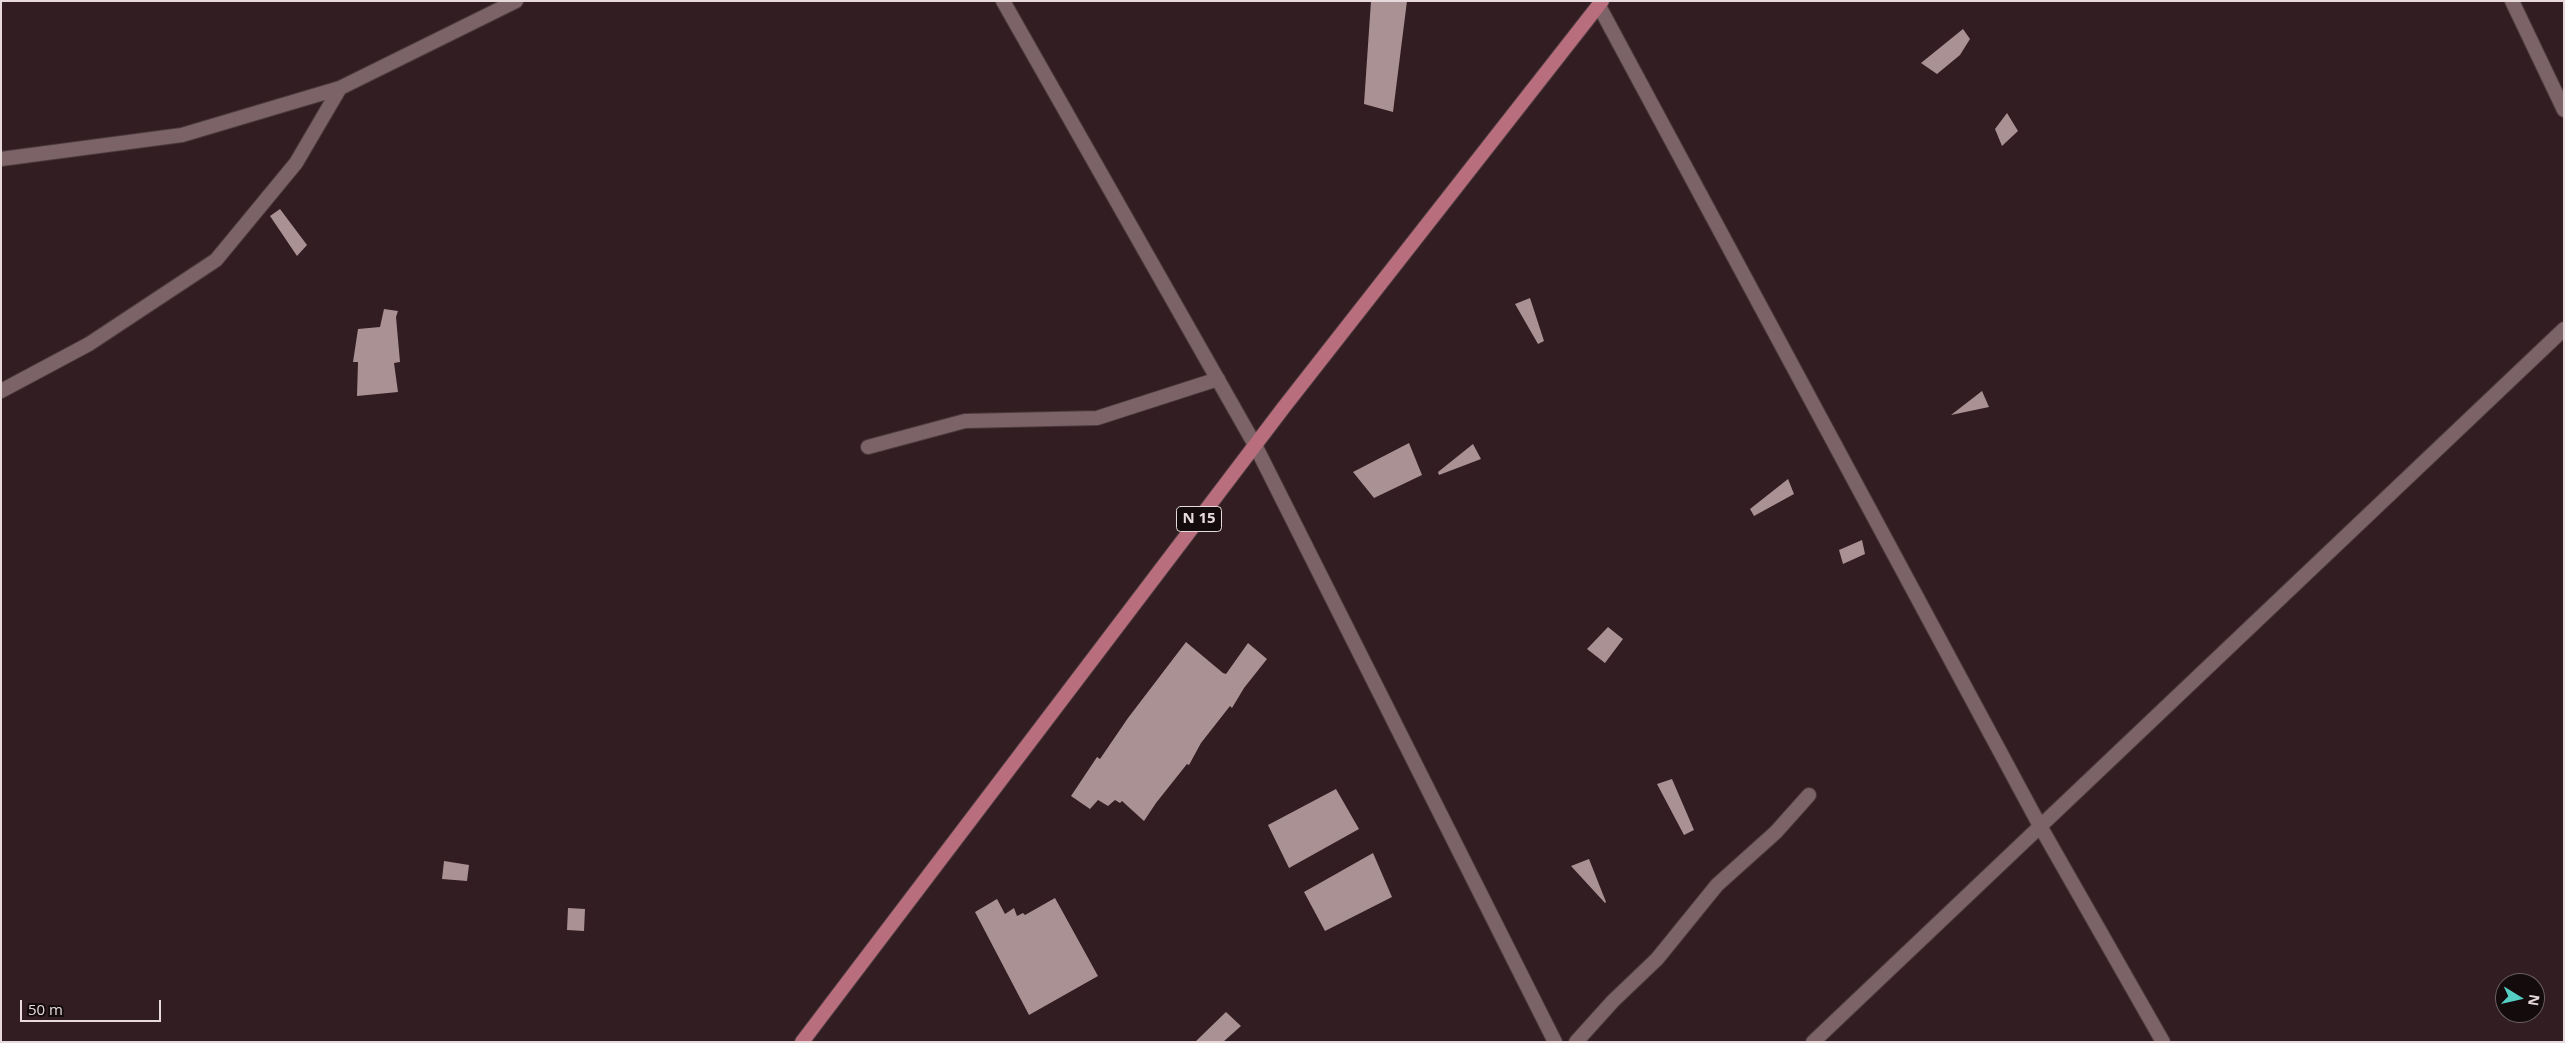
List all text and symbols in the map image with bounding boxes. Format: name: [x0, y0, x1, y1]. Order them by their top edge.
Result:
road number: N 15: [1176, 506, 1222, 532]
north arrow: [2495, 973, 2545, 1023]
scale bar: [22, 990, 164, 1022]
text: N: [2524, 993, 2545, 1007]
text: 50 m: [28, 999, 63, 1019]

